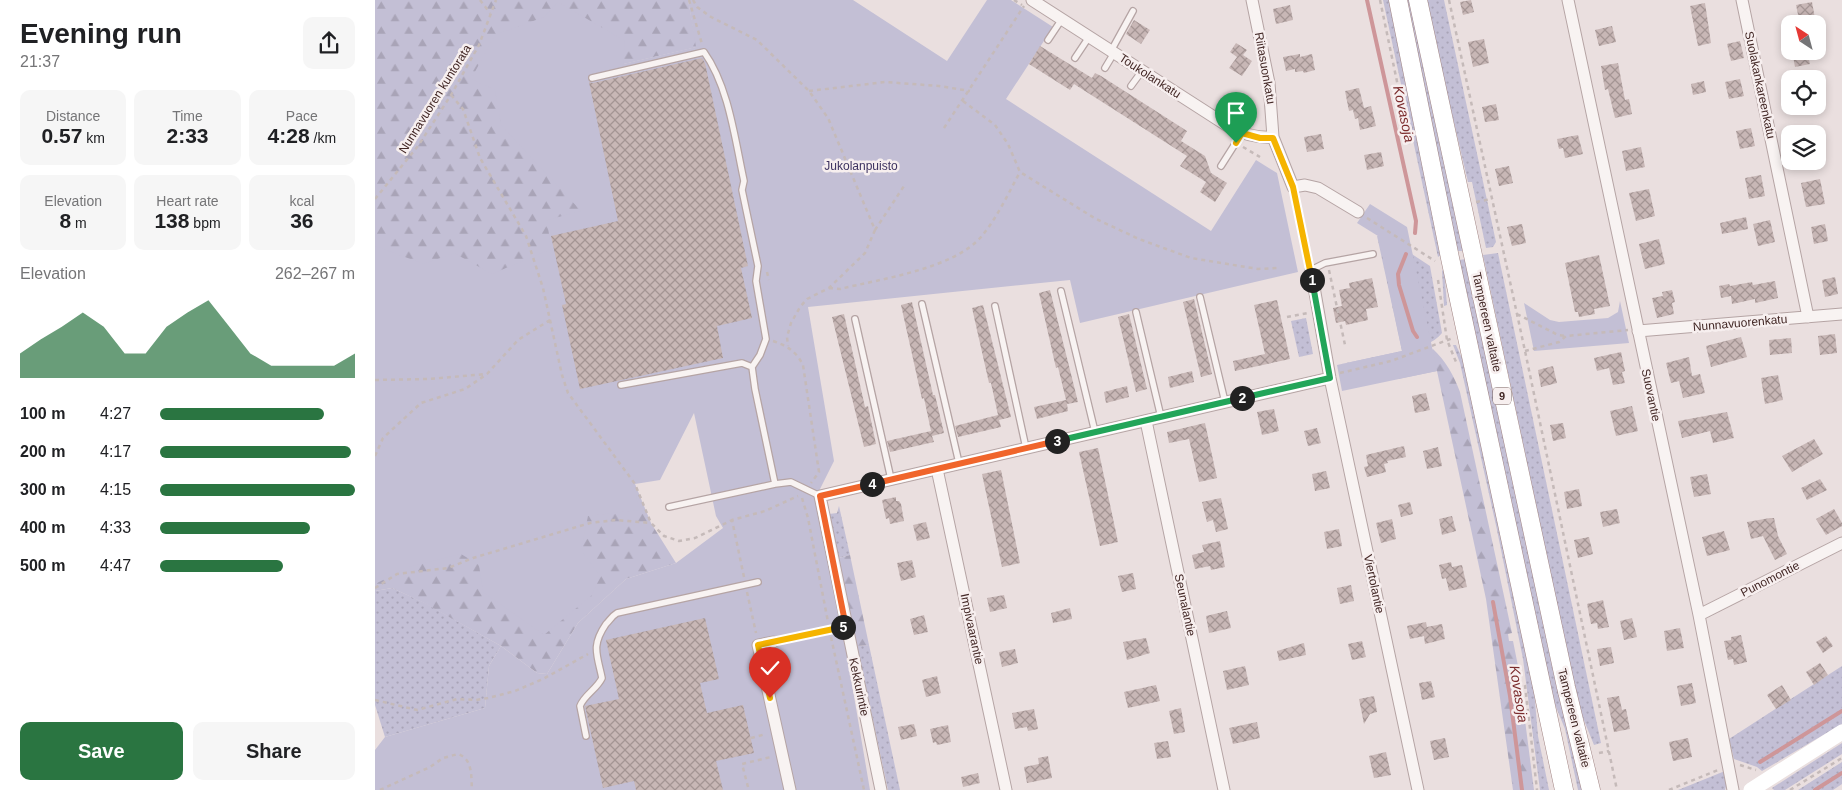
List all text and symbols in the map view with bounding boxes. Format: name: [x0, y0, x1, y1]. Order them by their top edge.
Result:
north arrow: [1781, 15, 1826, 60]
map controls: [1781, 15, 1826, 170]
button: share: [303, 17, 355, 69]
text: Evening run: [20, 18, 182, 49]
street label: Suolakankareenkatu: [1742, 30, 1778, 140]
street label: Riitasuonkatu: [1252, 31, 1278, 105]
street label: Nunnavuoren kuntorata: [396, 42, 474, 156]
street label: Toukolankatu: [1117, 51, 1183, 101]
text: 21:37: [20, 53, 60, 70]
button: locate: [1781, 70, 1826, 115]
water label: Kovasoja: [1390, 84, 1418, 144]
pin: [1215, 92, 1257, 143]
icon: arrive: [1222, 99, 1250, 127]
text: Distance: [46, 108, 100, 124]
text: Time: [172, 108, 203, 124]
text: Pace: [286, 108, 318, 124]
text: 0.57: [41, 124, 82, 147]
text: 2:33: [166, 124, 209, 147]
text: 4:28: [268, 124, 310, 147]
button: layers: [1781, 125, 1826, 170]
text: km: [82, 130, 105, 146]
text: /km: [310, 130, 336, 146]
park label: Jukolanpuisto: [824, 159, 898, 173]
text: Elevation: [44, 193, 102, 209]
text: Heart rate: [156, 193, 219, 209]
text: kcal: [289, 193, 314, 209]
text: 8: [60, 209, 71, 232]
text: 138: [154, 209, 189, 232]
text: 36: [290, 209, 314, 232]
text: m: [71, 215, 87, 231]
text: bpm: [189, 215, 221, 231]
text: Elevation: [20, 265, 86, 282]
text: 262–267 m: [275, 265, 355, 282]
pin: 1: [1299, 268, 1325, 292]
street label: Tampereen valtatie: [1470, 271, 1504, 373]
text: 1: [1309, 272, 1316, 288]
street label: Nunnavuorenkatu: [1692, 312, 1788, 334]
street label: Suovantie: [1639, 367, 1663, 423]
pin: 2: [1229, 386, 1255, 410]
road number: 9: [1493, 388, 1511, 404]
text: 2: [1239, 390, 1246, 406]
text: 100 m: [20, 405, 65, 422]
text: 4:27: [100, 405, 131, 422]
pin: 3: [1045, 428, 1069, 454]
text: 3: [1054, 433, 1061, 449]
text: 200 m: [20, 443, 65, 460]
text: 4:17: [100, 443, 131, 460]
pin: 4: [859, 472, 885, 496]
text: 4: [869, 476, 876, 492]
text: 300 m: [20, 481, 65, 498]
text: 4:15: [100, 481, 131, 498]
text: 400 m: [20, 519, 65, 536]
text: 4:33: [100, 519, 131, 536]
street label: Viertolantie: [1361, 553, 1387, 615]
text: 500 m: [20, 557, 65, 574]
text: 4:47: [100, 557, 131, 574]
street label: Punomontie: [1738, 558, 1802, 600]
street label: Seunalantie: [1172, 573, 1199, 638]
street label: Impivaarantie: [958, 592, 986, 666]
pin: 5: [831, 614, 855, 640]
text: 5: [840, 619, 847, 635]
pin: [749, 647, 791, 698]
icon: check: [756, 654, 784, 682]
street label: Kekkurintie: [846, 657, 872, 718]
water label: Kovasoja: [1507, 664, 1531, 724]
street label: Tampereen valtatie: [1555, 667, 1593, 769]
button: Save: [20, 722, 183, 780]
button: Share: [193, 722, 355, 780]

